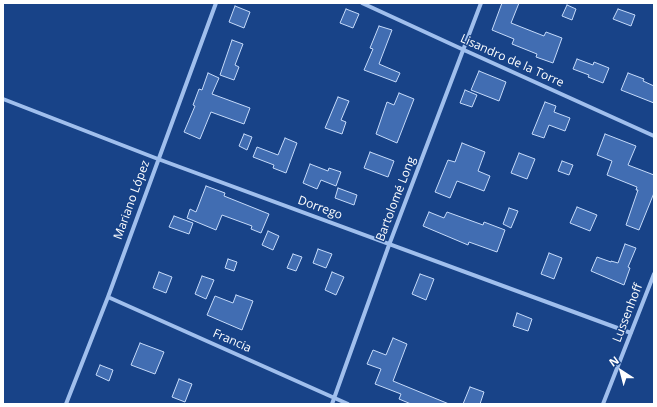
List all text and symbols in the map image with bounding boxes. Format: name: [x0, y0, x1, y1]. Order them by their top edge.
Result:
street label: Lisandro de la Torre: [458, 32, 566, 90]
street label: Bartolomé Long: [373, 155, 419, 243]
street label: Mariano López: [111, 159, 153, 241]
street label: Dorrego: [296, 193, 344, 223]
street label: Lussenhoff: [610, 282, 646, 344]
street label: Francia: [211, 326, 253, 356]
north arrow: [601, 351, 641, 391]
text: N: [606, 352, 622, 370]

